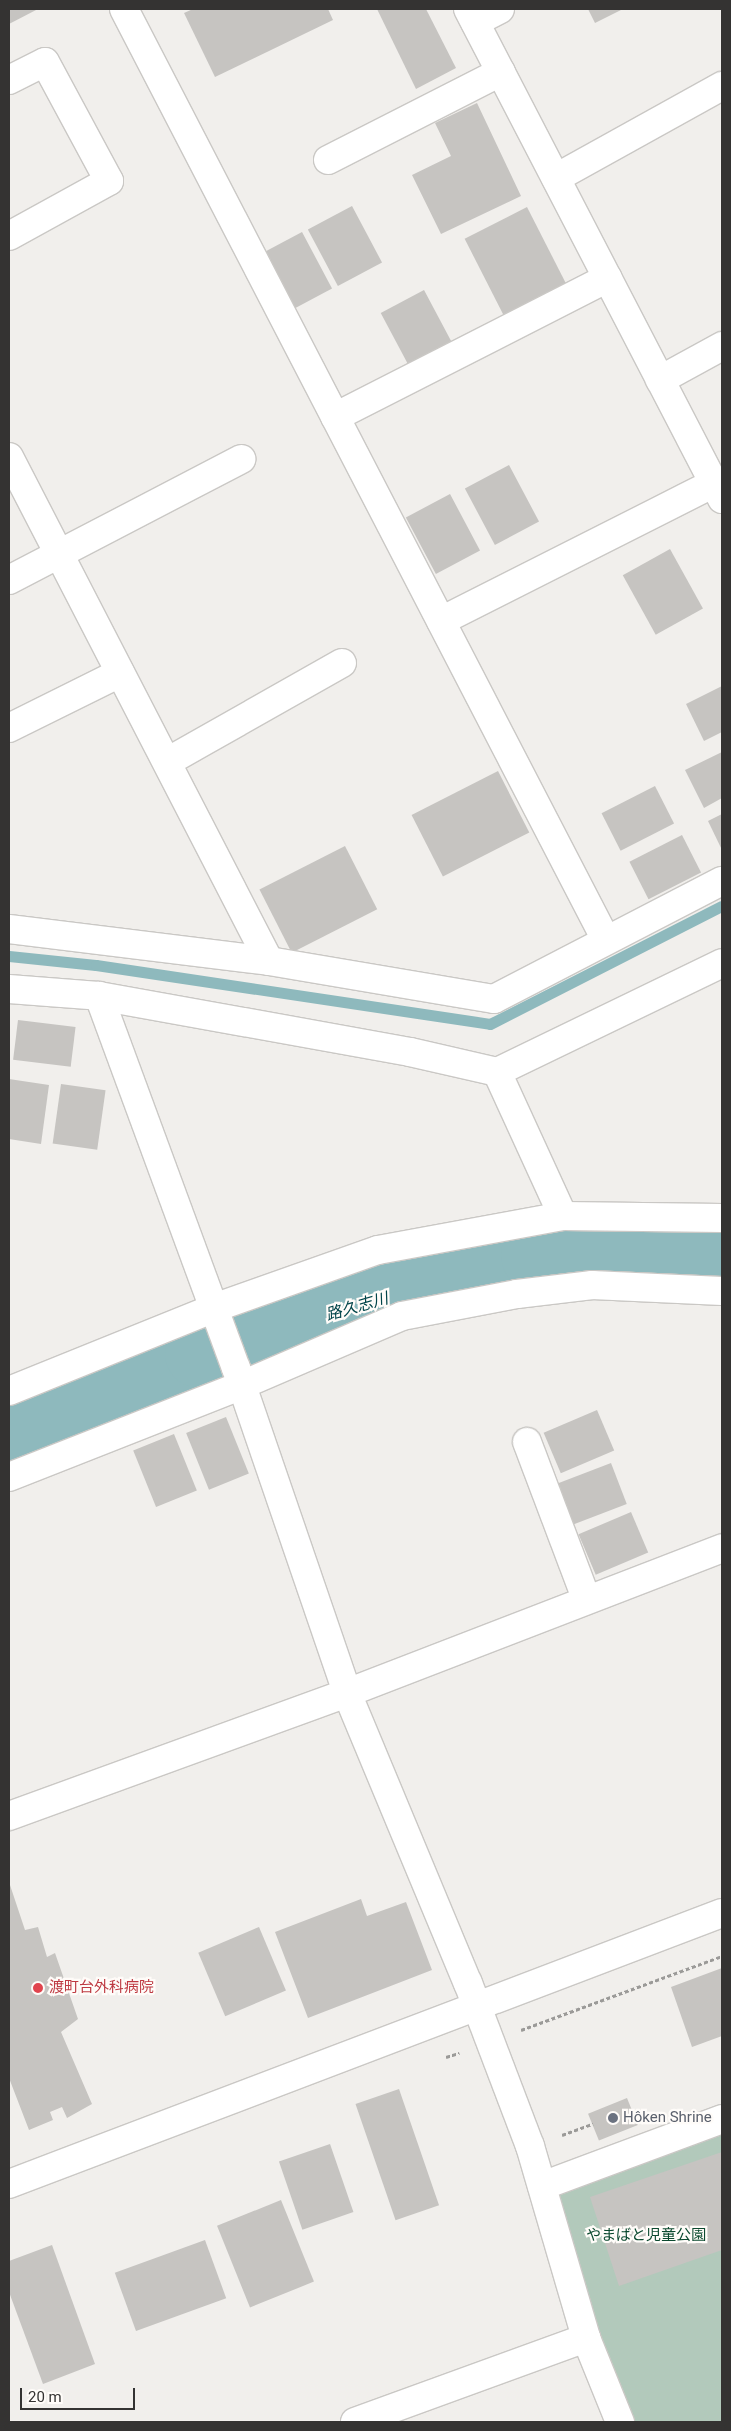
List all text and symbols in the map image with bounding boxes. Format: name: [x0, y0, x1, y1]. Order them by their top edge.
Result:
water label: 路久志川: [324, 1289, 390, 1325]
place label: 渡町台外科病院: [49, 1979, 154, 1997]
marker: 渡町台外科病院: [31, 1981, 45, 1995]
place label: Hôken Shrine: [623, 2109, 712, 2127]
marker: Hôken Shrine: [607, 2112, 619, 2124]
park label: やまばと児童公園: [586, 2227, 706, 2245]
scale bar: [22, 2378, 138, 2410]
text: 20 m: [28, 2388, 62, 2406]

